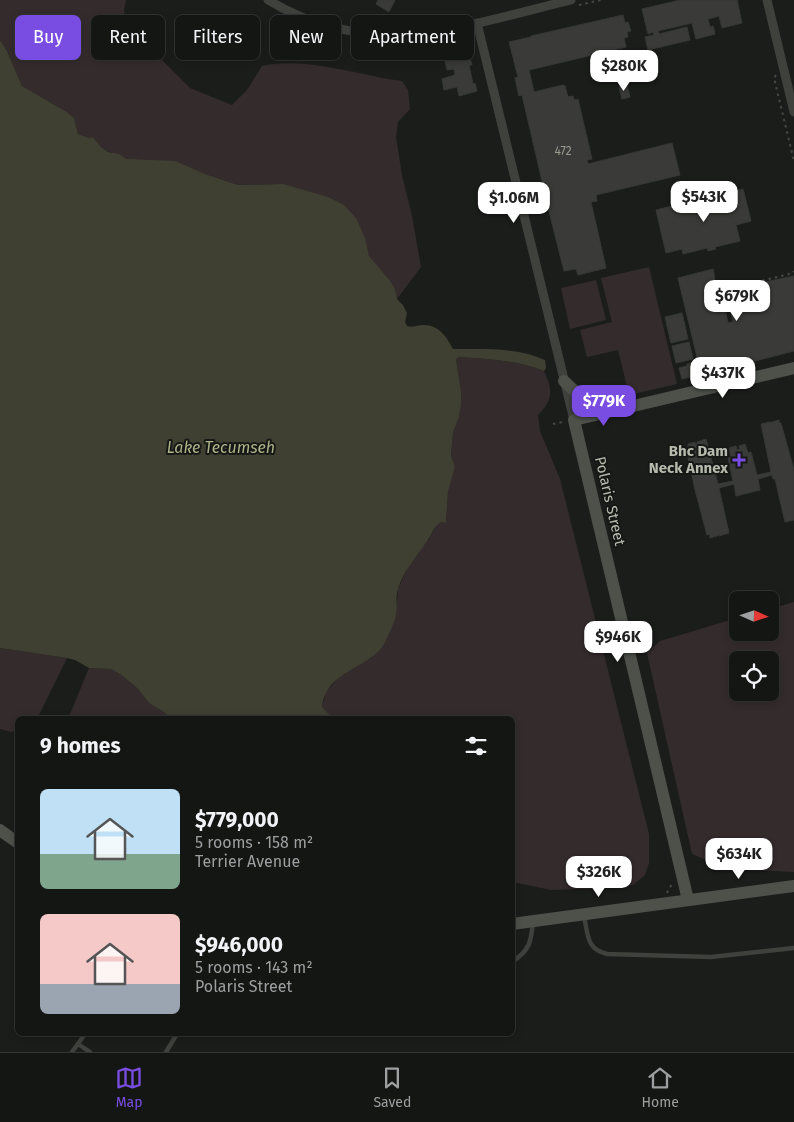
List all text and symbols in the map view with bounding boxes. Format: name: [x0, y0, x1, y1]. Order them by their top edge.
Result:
chip: Buy: [15, 15, 81, 60]
chip: Rent: [91, 15, 165, 60]
chip: Filters: [175, 15, 260, 60]
chip: New: [270, 15, 341, 60]
chip: Apartment: [351, 15, 474, 60]
pin: $280K: [589, 49, 659, 92]
text: $280K: [601, 56, 647, 75]
house number: 472: [554, 144, 572, 158]
pin: $543K: [669, 180, 739, 223]
pin: $1.06M: [473, 182, 555, 224]
text: $543K: [682, 187, 726, 206]
text: $1.06M: [489, 188, 539, 207]
pin: $679K: [702, 280, 772, 322]
text: $679K: [715, 286, 759, 305]
pin: $437K: [688, 356, 758, 399]
text: $437K: [701, 363, 745, 382]
pin: $779K: [569, 384, 639, 427]
text: $779K: [583, 391, 625, 410]
water label: Lake Tecumseh: [167, 438, 275, 457]
place label: Bhc Dam Neck Annex: [649, 442, 728, 477]
marker: Bhc Dam Neck Annex: [732, 453, 746, 467]
street label: Polaris Street: [591, 455, 629, 548]
north arrow: [729, 591, 779, 641]
map controls: [729, 591, 779, 701]
pin: $946K: [583, 620, 653, 663]
text: $946K: [595, 627, 641, 646]
button: locate: [729, 651, 779, 701]
icon: filters: [462, 732, 490, 760]
text: 9 homes: [40, 733, 121, 759]
text: $779,000: [195, 807, 279, 833]
icon: home: [80, 809, 140, 869]
text: 5 rooms · 158 m²: [195, 833, 313, 852]
pin: $634K: [704, 838, 774, 880]
text: $634K: [716, 844, 762, 863]
text: Terrier Avenue: [195, 852, 300, 871]
pin: $326K: [564, 856, 634, 898]
text: $326K: [577, 862, 621, 881]
text: $946,000: [195, 932, 283, 958]
icon: home: [80, 934, 140, 994]
text: 5 rooms · 143 m²: [195, 958, 313, 977]
text: Polaris Street: [195, 977, 292, 996]
tab: Map: [115, 1064, 143, 1111]
tab: Saved: [373, 1064, 411, 1111]
tab: Home: [642, 1064, 679, 1111]

